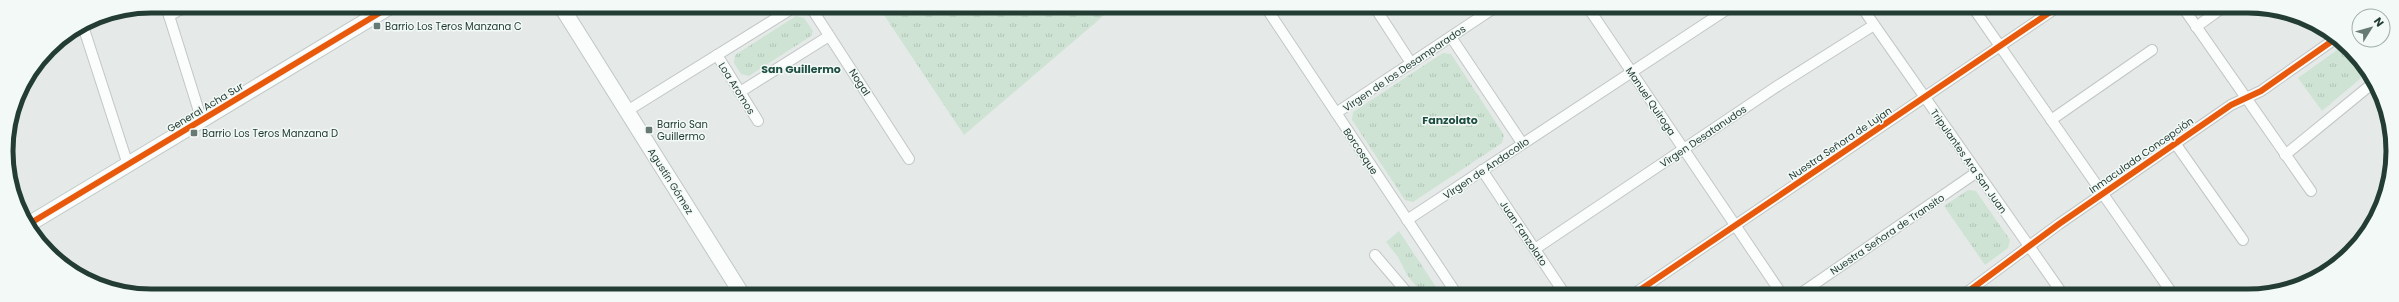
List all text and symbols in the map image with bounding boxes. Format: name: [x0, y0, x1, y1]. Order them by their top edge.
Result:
north arrow: [2351, 8, 2391, 48]
text: N: [2370, 14, 2388, 30]
place label: Barrio Los Teros Manzana C: [385, 19, 522, 34]
marker: Barrio Los Teros Manzana C: [372, 21, 382, 31]
street label: Virgen de los Desamparados: [1340, 22, 1469, 115]
street label: Loa Aromos: [715, 59, 759, 117]
district label: San Guillermo: [761, 61, 841, 77]
street label: Manuel Quiroga: [1622, 64, 1679, 139]
street label: Nogal: [845, 66, 874, 99]
street label: General Acha Sur: [164, 78, 247, 136]
street label: Virgen Desatanudos: [1657, 102, 1750, 171]
street label: Nuestra Señora de Lujan: [1786, 103, 1895, 184]
street label: Tripulantes Ara San Juan: [1927, 106, 2010, 217]
district label: Fanzolato: [1422, 112, 1478, 128]
street label: Inmaculada Concepción: [2086, 114, 2197, 197]
place label: Barrio San Guillermo: [657, 117, 708, 144]
marker: Barrio San Guillermo: [644, 125, 654, 135]
street label: Borcosque: [1339, 125, 1382, 178]
place label: Barrio Los Teros Manzana D: [202, 126, 338, 141]
marker: Barrio Los Teros Manzana D: [189, 128, 199, 138]
street label: Virgen de Andacollo: [1440, 134, 1532, 203]
street label: Agustín Gómez: [644, 145, 697, 218]
street label: Nuestra Señora de Transito: [1827, 190, 1948, 278]
street label: Juan Fanzolato: [1496, 198, 1551, 269]

